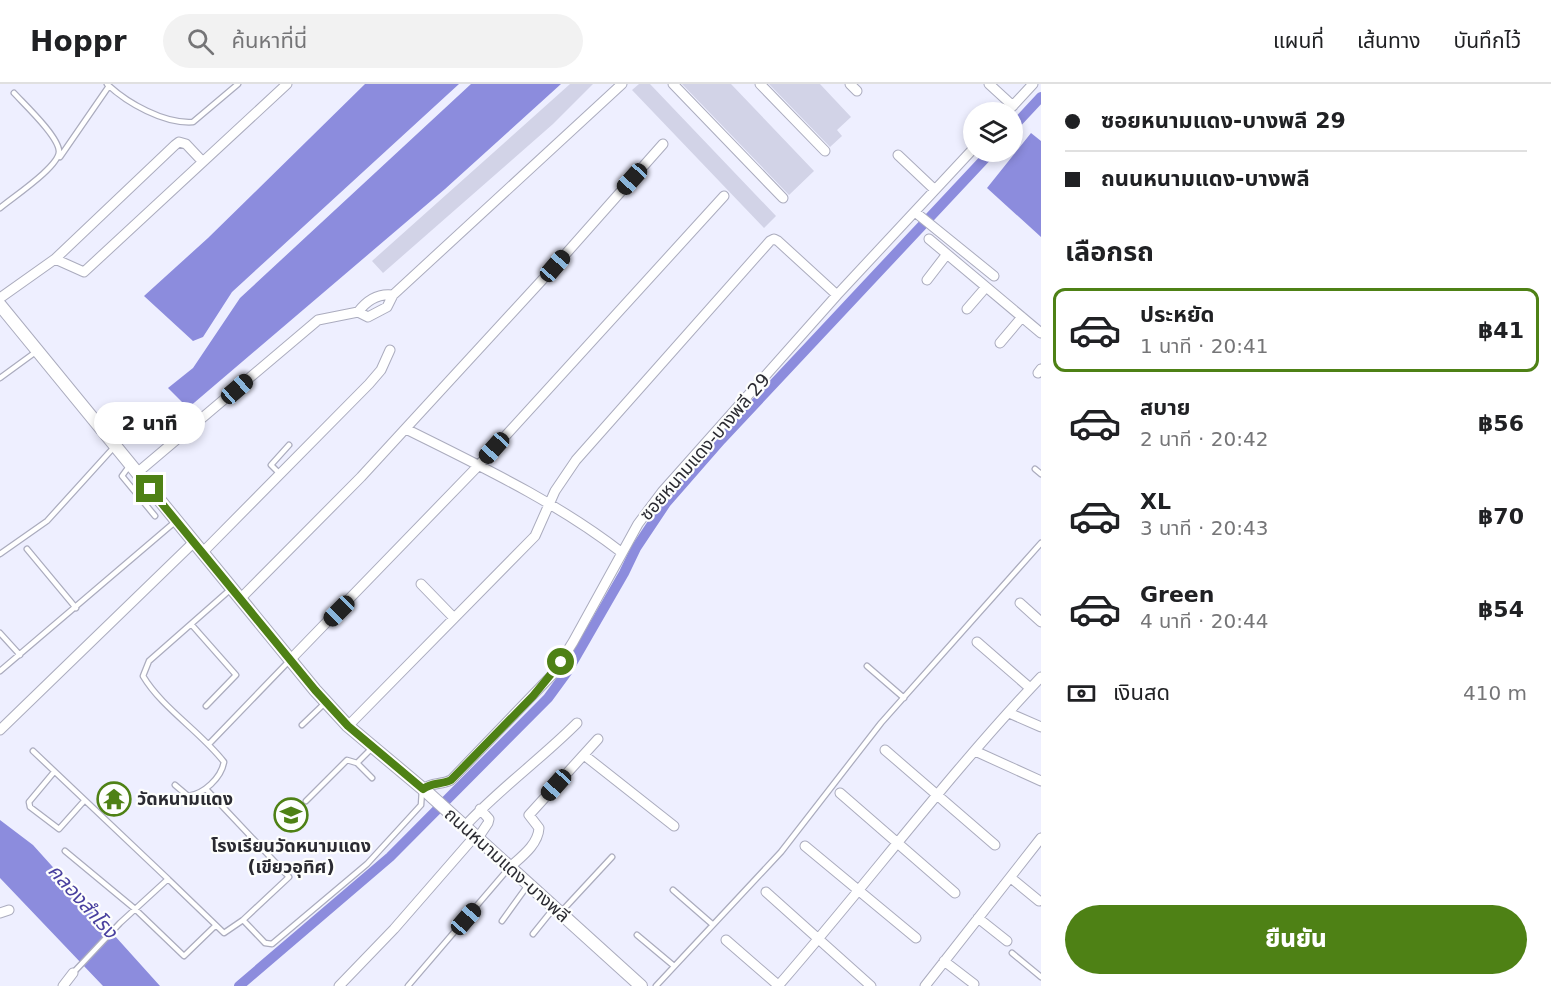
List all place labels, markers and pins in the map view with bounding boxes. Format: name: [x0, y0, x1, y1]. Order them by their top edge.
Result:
temple icon: วัดหนามแดง: [96, 781, 132, 817]
place label: วัดหนามแดง: [137, 788, 233, 809]
school or university icon: โรงเรียนวัดหนามแดง (เขียวอุทิศ): [273, 797, 309, 833]
place label: โรงเรียนวัดหนามแดง (เขียวอุทิศ): [211, 835, 371, 878]

